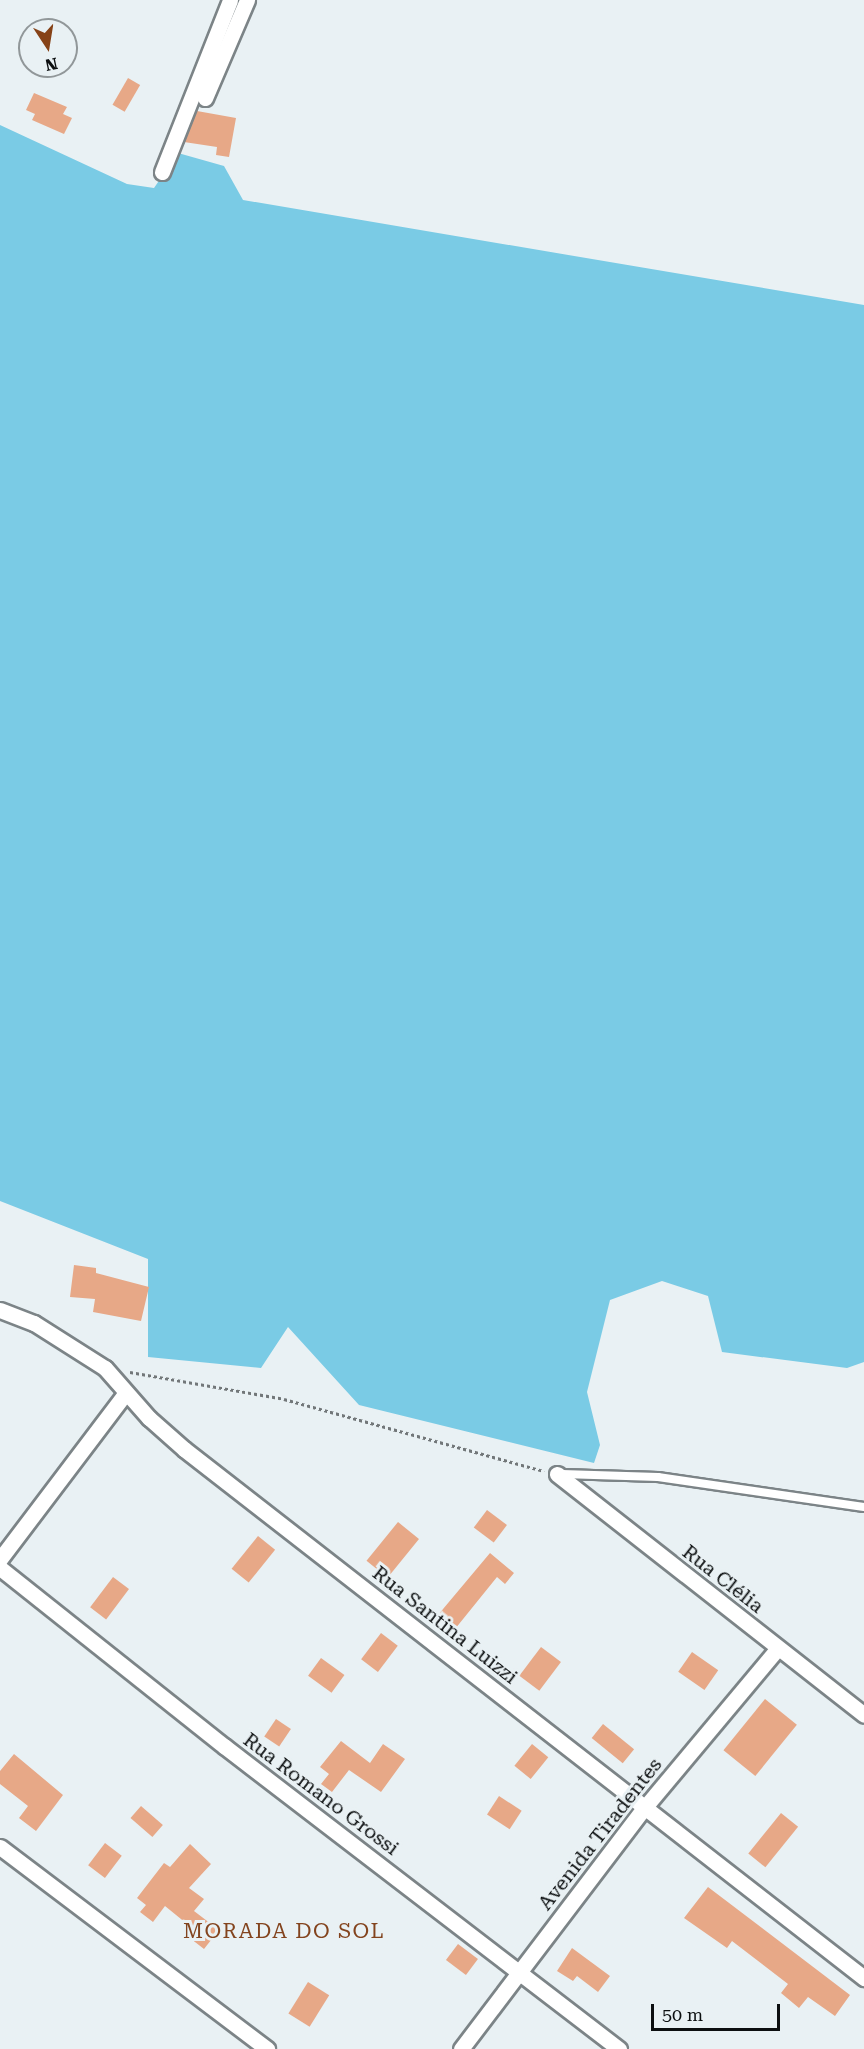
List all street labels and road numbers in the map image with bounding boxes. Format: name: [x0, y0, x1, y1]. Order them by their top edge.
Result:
street label: Rua Clélia: [678, 1540, 768, 1618]
street label: Rua Santina Luizzi: [368, 1561, 522, 1689]
street label: Rua Romano Grossi: [239, 1728, 403, 1860]
street label: Avenida Tiradentes: [533, 1753, 667, 1915]

